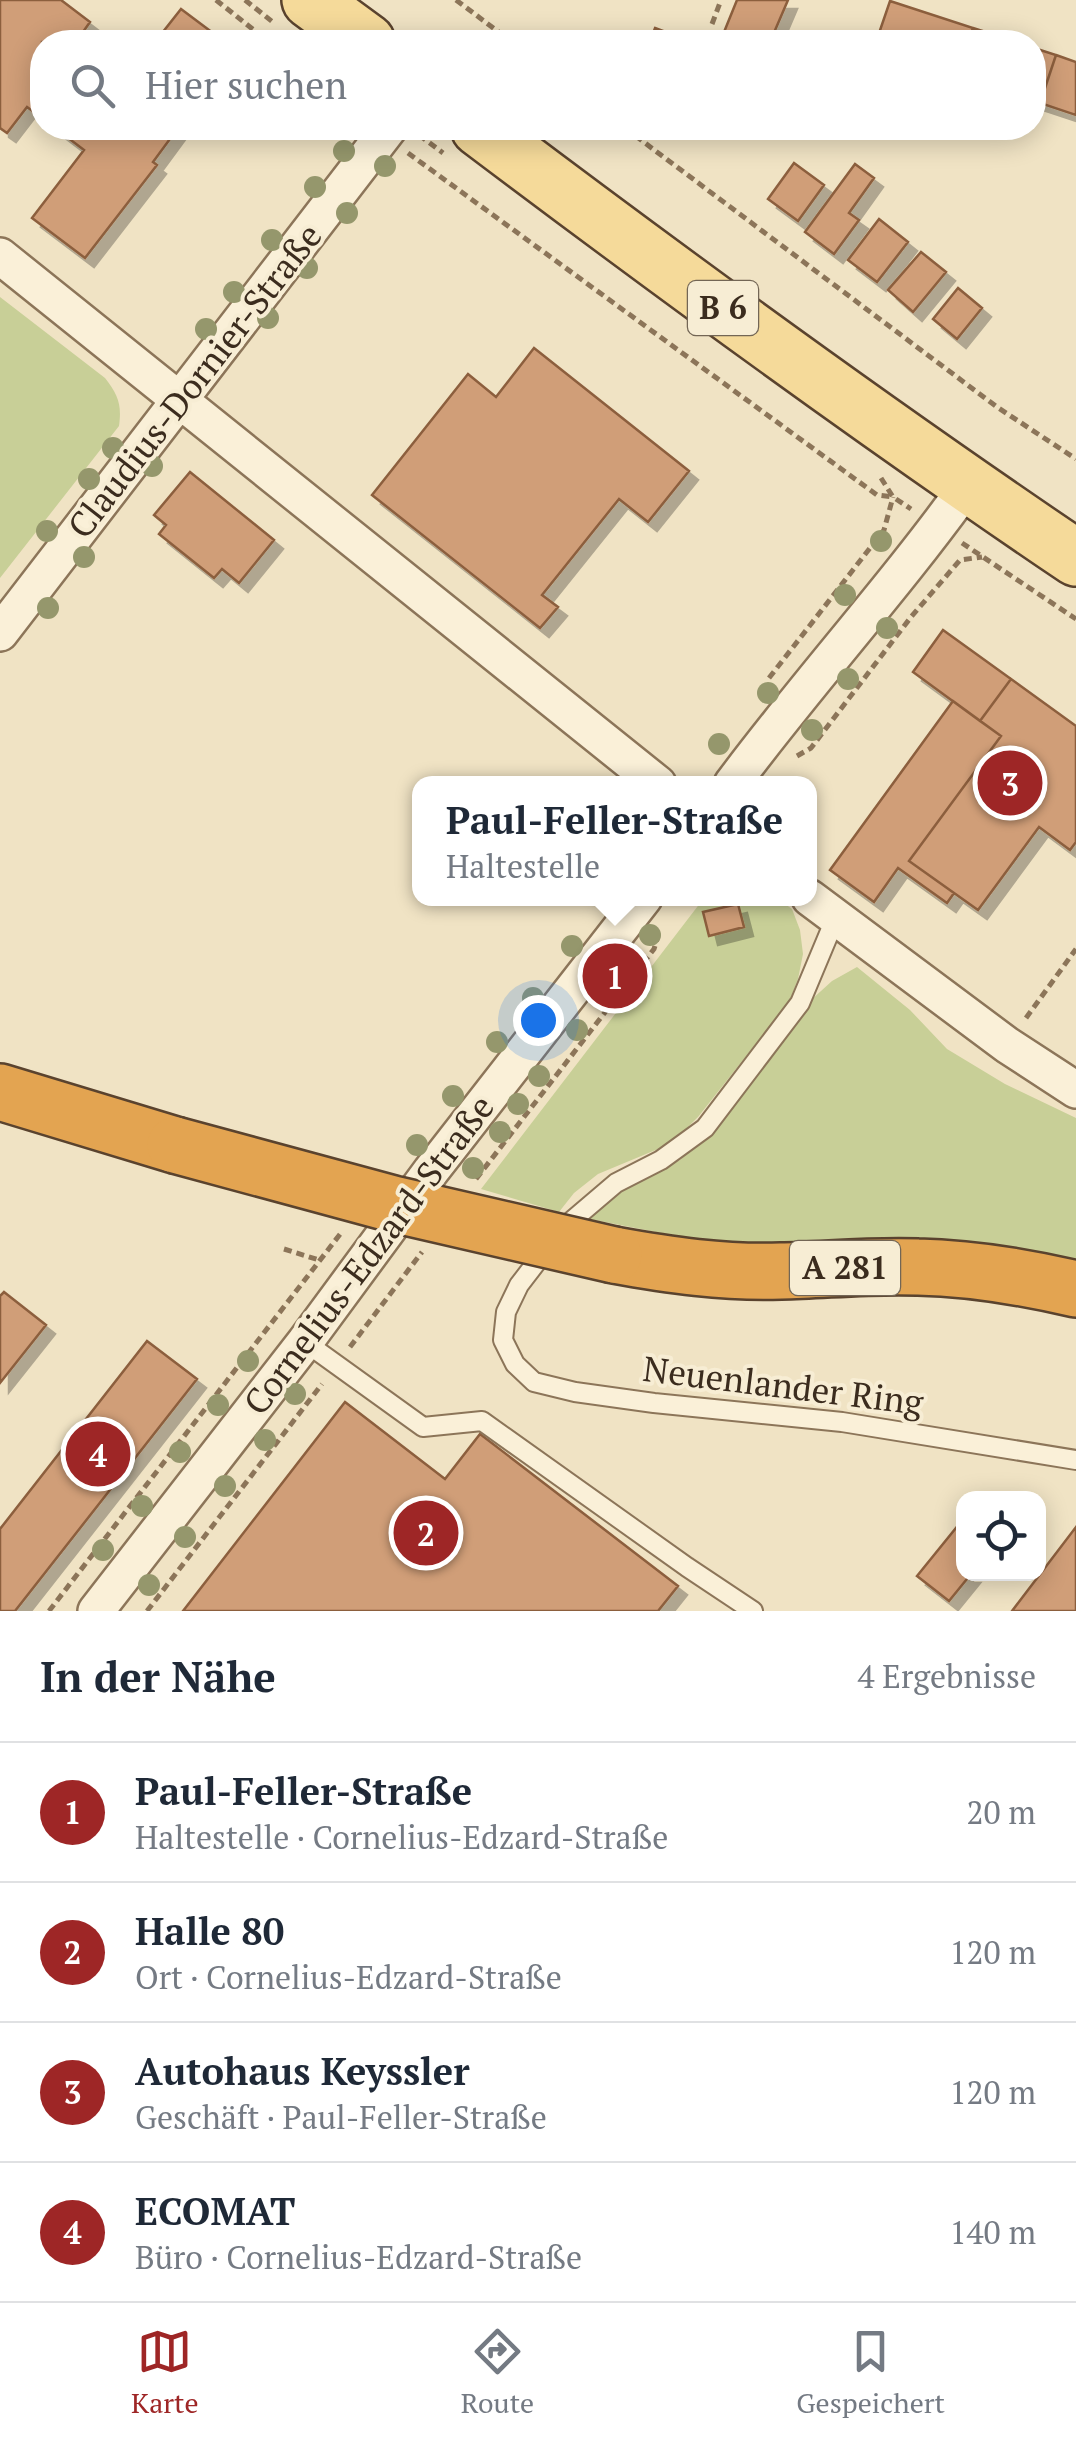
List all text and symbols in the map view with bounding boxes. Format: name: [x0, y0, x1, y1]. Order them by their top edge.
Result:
search box: [30, 30, 1046, 140]
icon: search: [65, 58, 120, 113]
text: Hier suchen: [145, 60, 347, 110]
street label: Claudius-Dornier-Straße: [57, 214, 332, 547]
road number: B 6: [688, 281, 758, 335]
pin: 3: [978, 746, 1042, 820]
popup: [412, 776, 817, 906]
text: Paul-Feller-Straße: [446, 795, 783, 845]
text: Haltestelle: [446, 845, 600, 887]
pin: 1: [582, 938, 648, 1014]
your location: [513, 995, 564, 1046]
street label: Cornelius-Edzard-Straße: [233, 1085, 504, 1424]
road number: A 281: [790, 1241, 900, 1295]
street label: Neuenlander Ring: [641, 1345, 926, 1425]
pin: 4: [66, 1416, 130, 1492]
map controls: [956, 1491, 1046, 1581]
button: locate: [956, 1491, 1046, 1581]
pin: 2: [394, 1496, 458, 1570]
text: In der Nähe: [40, 1648, 276, 1704]
text: 4 Ergebnisse: [857, 1655, 1036, 1697]
text: Paul-Feller-Straße: [135, 1766, 472, 1816]
text: 1: [63, 1791, 82, 1833]
text: 20 m: [966, 1791, 1036, 1833]
text: Haltestelle · Cornelius-Edzard-Straße: [135, 1816, 668, 1858]
text: Halle 80: [135, 1906, 284, 1956]
text: 2: [63, 1931, 82, 1973]
text: 120 m: [949, 1931, 1036, 1973]
text: Ort · Cornelius-Edzard-Straße: [135, 1956, 562, 1998]
text: Autohaus Keyssler: [135, 2046, 470, 2096]
text: 3: [63, 2071, 82, 2113]
text: 120 m: [949, 2071, 1036, 2113]
text: Geschäft · Paul-Feller-Straße: [135, 2096, 547, 2138]
text: ECOMAT: [135, 2186, 295, 2236]
text: 4: [63, 2211, 82, 2253]
text: 140 m: [949, 2211, 1036, 2253]
text: Büro · Cornelius-Edzard-Straße: [135, 2236, 582, 2278]
tab: Karte: [131, 2324, 199, 2421]
tab: Route: [461, 2324, 534, 2421]
tab: Gespeichert: [796, 2324, 945, 2421]

